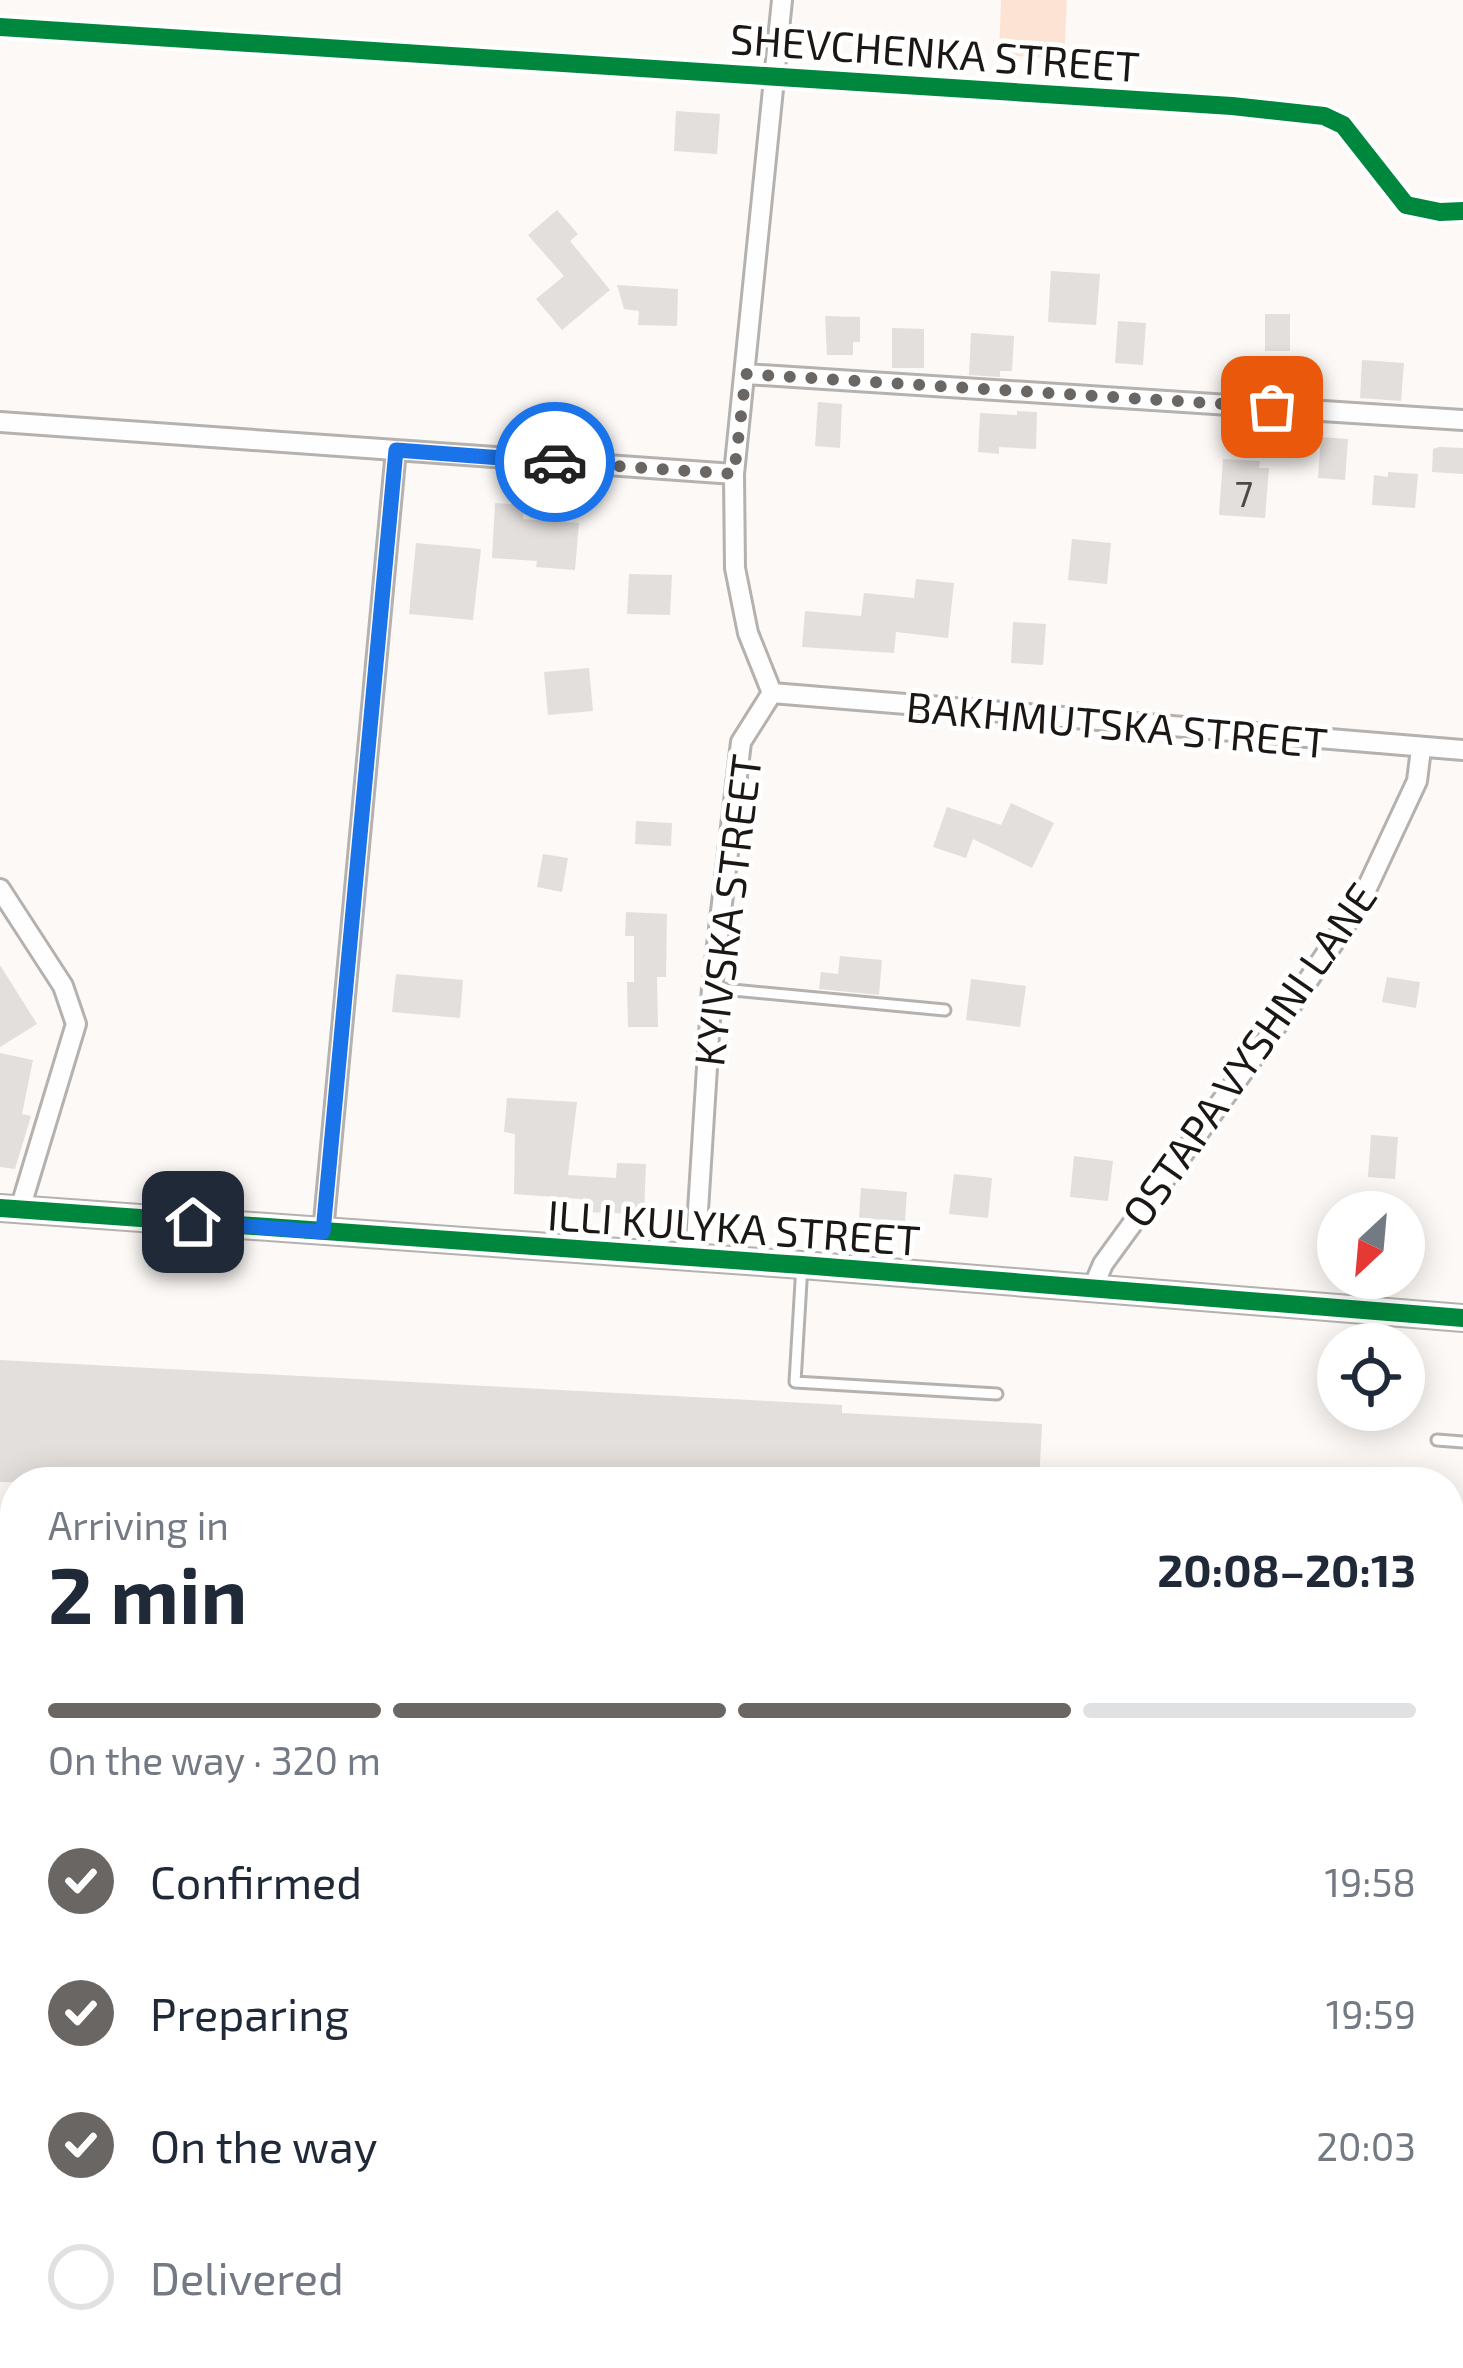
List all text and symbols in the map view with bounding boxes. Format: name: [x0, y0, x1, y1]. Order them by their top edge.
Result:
street label: SHEVCHENKA STREET: [729, 12, 1141, 90]
pin: [1221, 356, 1323, 458]
icon: bag: [1239, 374, 1305, 440]
courier: [495, 402, 615, 522]
icon: car: [522, 429, 588, 495]
house number: 7: [1235, 471, 1253, 514]
street label: BAKHMUTSKA STREET: [904, 680, 1330, 766]
street label: KYIVSKA STREET: [682, 751, 770, 1069]
street label: OSTAPA VYSHNI LANE: [1110, 872, 1386, 1236]
pin: [142, 1171, 244, 1273]
street label: ILLI KULYKA STREET: [546, 1188, 922, 1264]
icon: home: [160, 1189, 226, 1255]
north arrow: [1317, 1191, 1425, 1299]
map controls: [1317, 1191, 1425, 1431]
button: locate: [1317, 1323, 1425, 1431]
text: Arriving in: [48, 1501, 229, 1548]
text: 20:08–20:13: [1157, 1542, 1416, 1596]
text: 2 min: [48, 1546, 247, 1640]
text: On the way · 320 m: [48, 1736, 381, 1783]
icon: check: [48, 1848, 114, 1914]
text: Confirmed: [150, 1854, 362, 1908]
text: 19:58: [1324, 1858, 1416, 1905]
icon: check: [48, 1980, 114, 2046]
text: Preparing: [150, 1986, 349, 2040]
text: 19:59: [1326, 1990, 1416, 2037]
icon: check: [48, 2112, 114, 2178]
text: On the way: [150, 2118, 377, 2172]
text: 20:03: [1316, 2122, 1416, 2169]
text: Delivered: [150, 2250, 344, 2304]

